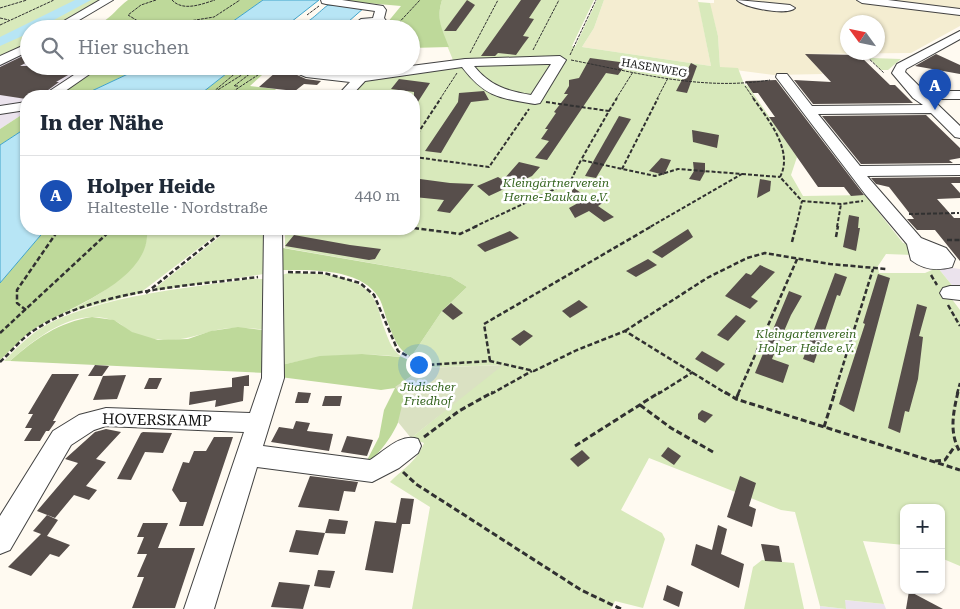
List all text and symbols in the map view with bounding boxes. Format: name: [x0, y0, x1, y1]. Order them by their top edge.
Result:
north arrow: [840, 15, 885, 60]
search box: [20, 20, 420, 75]
icon: search: [38, 34, 66, 62]
text: Hier suchen: [78, 36, 189, 59]
street label: HASENWEG: [620, 56, 688, 80]
pin: A: [919, 69, 951, 110]
text: In der Nähe: [40, 111, 163, 135]
text: Holper Heide: [87, 175, 215, 198]
park label: Kleingärtnerverein Herne-Baukau e.V.: [502, 176, 609, 204]
text: A: [50, 186, 62, 205]
text: 440 m: [354, 186, 400, 205]
text: Haltestelle · Nordstraße: [87, 198, 268, 217]
park label: Kleingartenverein Holper Heide e.V.: [755, 327, 856, 355]
your location: [406, 352, 432, 378]
park label: Jüdischer Friedhof: [399, 380, 456, 408]
street label: HOVERSKAMP: [102, 410, 212, 430]
map controls: [900, 504, 945, 594]
button: +: [900, 504, 945, 549]
button: −: [900, 549, 945, 594]

